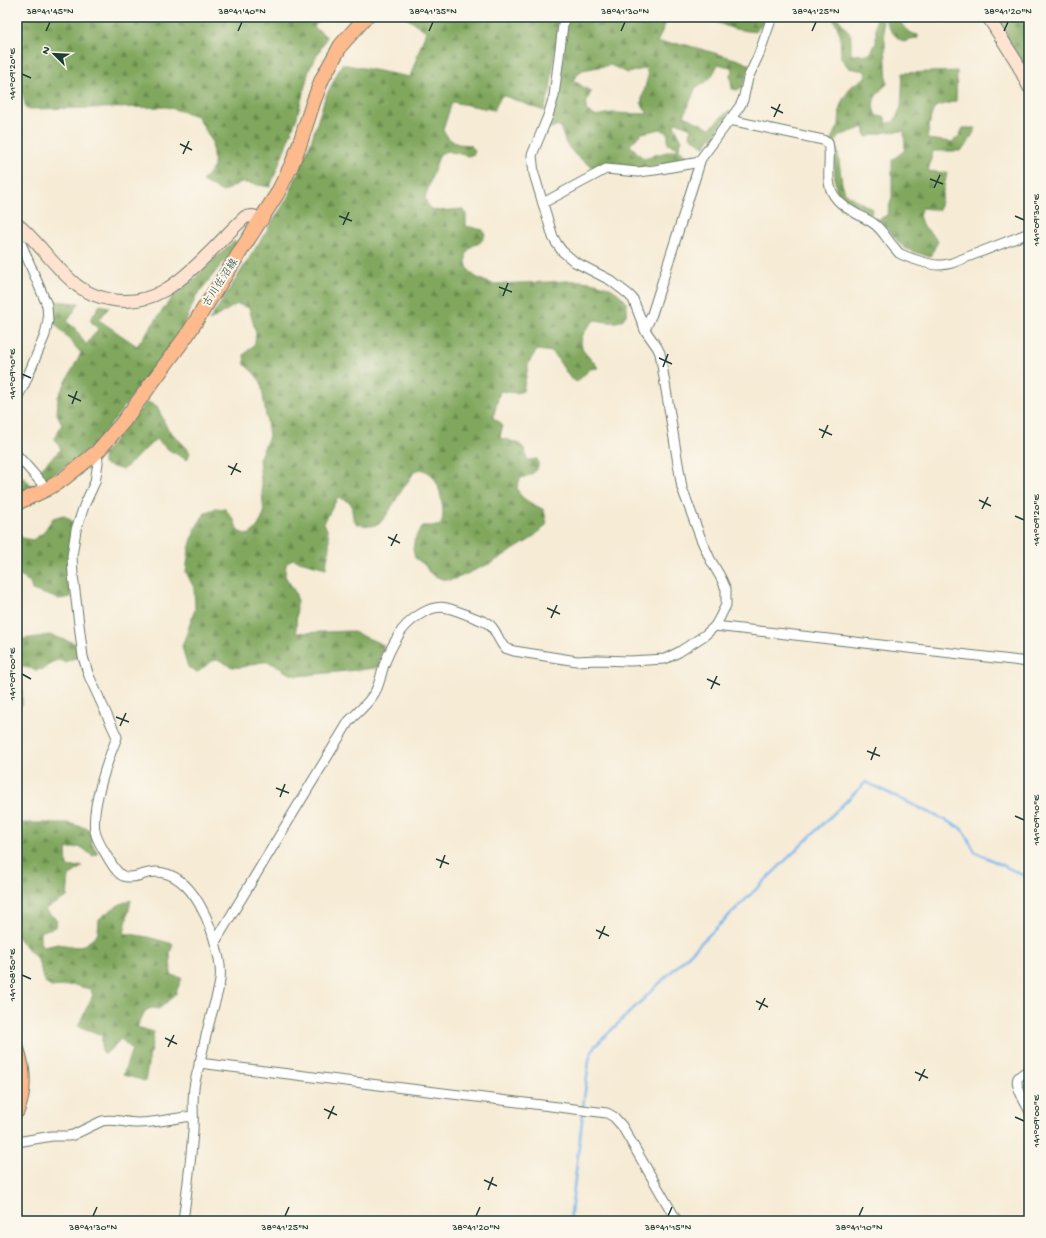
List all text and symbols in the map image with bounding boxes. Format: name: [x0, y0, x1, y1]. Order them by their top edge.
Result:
text: 38°41'45"N: [25, 6, 74, 18]
text: 38°41'40"N: [217, 6, 266, 18]
text: 38°41'35"N: [408, 6, 457, 18]
text: 38°41'30"N: [600, 6, 649, 18]
text: 38°41'25"N: [791, 6, 840, 18]
text: 38°41'20"N: [983, 6, 1032, 18]
north arrow: [34, 34, 74, 74]
text: N: [40, 45, 54, 56]
text: 141°09'20"E: [7, 47, 19, 101]
text: 141°09'30"E: [1031, 193, 1043, 247]
street label: 古川佐沼線: [200, 256, 241, 309]
text: 141°09'10"E: [7, 348, 19, 400]
text: 141°09'20"E: [1031, 493, 1043, 547]
text: 141°09'00"E: [7, 647, 19, 701]
text: 141°09'10"E: [1031, 794, 1043, 846]
text: 141°08'50"E: [7, 948, 19, 1002]
text: 141°09'00"E: [1031, 1094, 1043, 1148]
text: 38°41'30"N: [68, 1222, 117, 1234]
text: 38°41'25"N: [260, 1222, 309, 1234]
text: 38°41'20"N: [451, 1222, 500, 1234]
text: 38°41'15"N: [644, 1222, 692, 1234]
text: 38°41'10"N: [835, 1222, 883, 1234]

